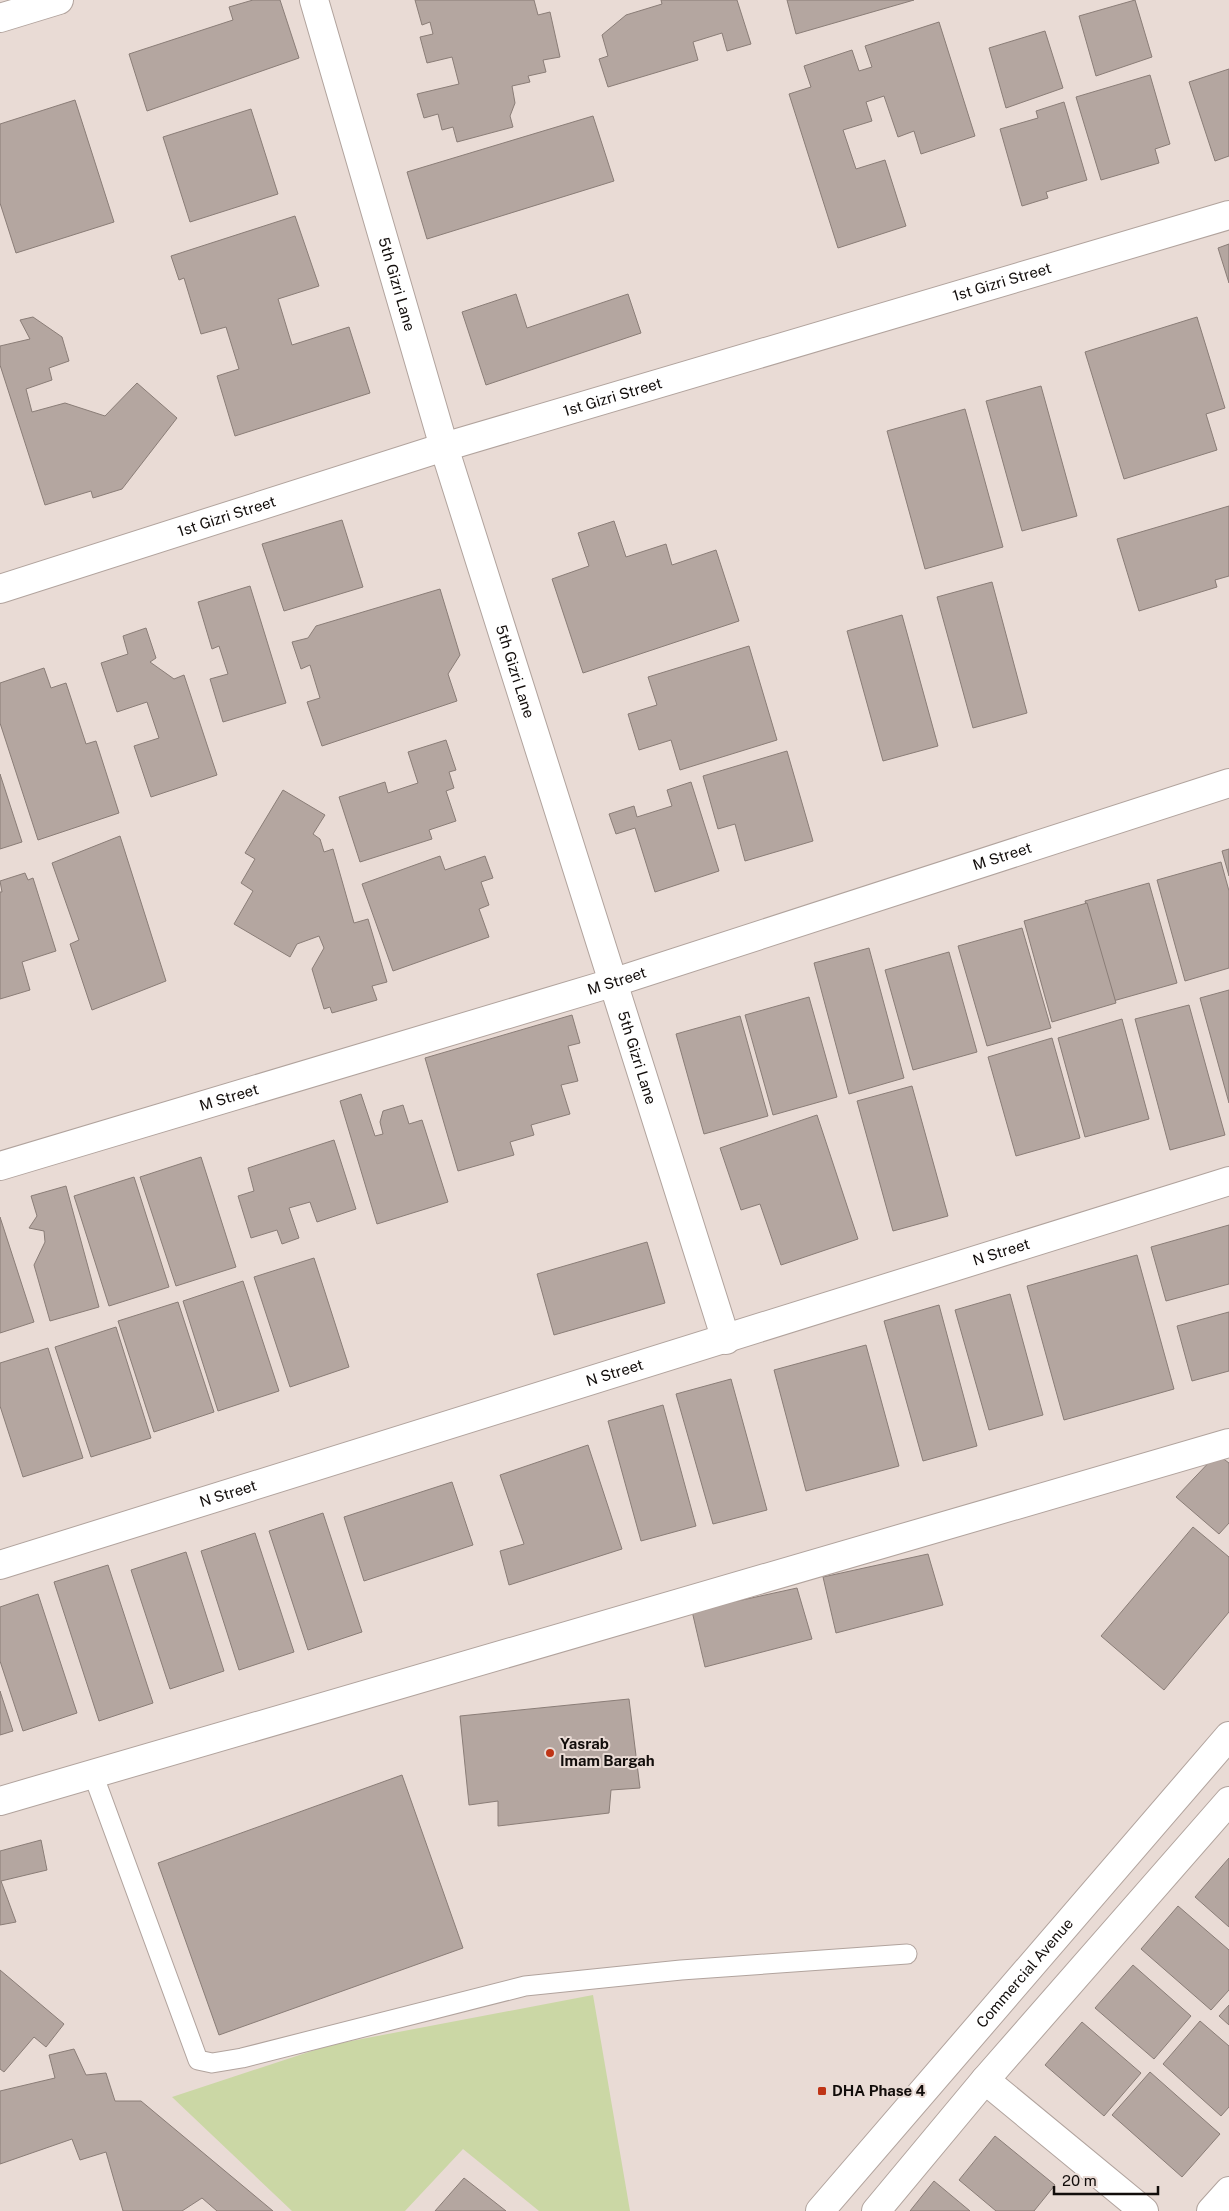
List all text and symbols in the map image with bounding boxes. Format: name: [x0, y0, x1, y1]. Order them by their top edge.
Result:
street label: 5th Gizri Lane: [375, 235, 419, 333]
street label: 1st Gizri Street: [950, 259, 1053, 304]
street label: 1st Gizri Street: [561, 374, 664, 419]
street label: 1st Gizri Street: [175, 492, 278, 540]
street label: 5th Gizri Lane: [493, 623, 538, 720]
street label: M Street: [971, 839, 1034, 873]
street label: M Street: [585, 963, 649, 998]
street label: 5th Gizri Lane: [615, 1009, 660, 1106]
street label: M Street: [197, 1080, 261, 1114]
street label: N Street: [971, 1235, 1032, 1269]
street label: N Street: [584, 1356, 645, 1389]
street label: N Street: [197, 1476, 259, 1510]
place label: Yasrab Imam Bargah: [560, 1735, 655, 1769]
marker: Yasrab Imam Bargah: [544, 1747, 556, 1759]
street label: Commercial Avenue: [973, 1915, 1076, 2031]
place label: DHA Phase 4: [832, 2082, 926, 2099]
marker: DHA Phase 4: [816, 2085, 828, 2097]
scale bar: [1054, 2164, 1158, 2196]
text: 20 m: [1062, 2172, 1097, 2189]

